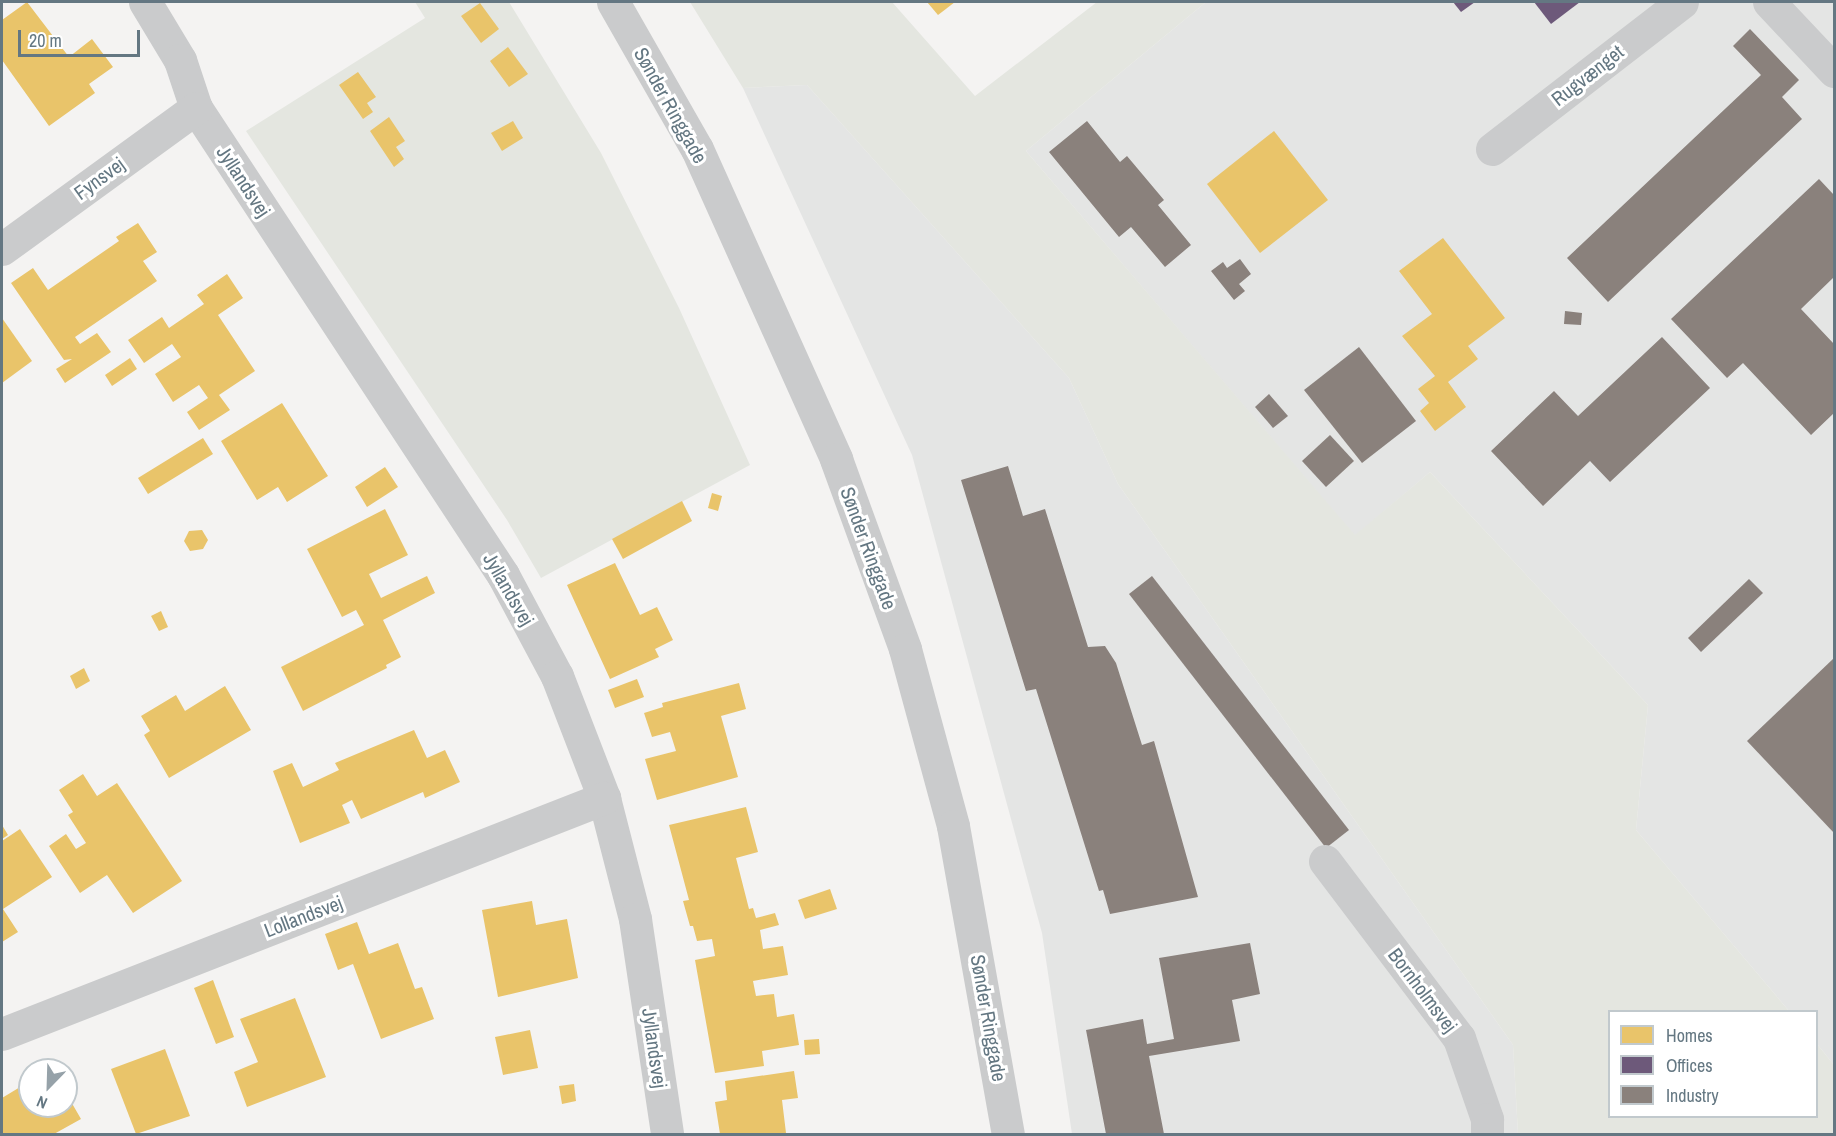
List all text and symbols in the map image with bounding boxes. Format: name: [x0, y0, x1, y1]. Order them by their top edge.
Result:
scale bar: [21, 18, 142, 56]
text: 20 m: [29, 28, 62, 53]
street label: Rugvænget: [1546, 39, 1628, 111]
street label: Sønder Ringgade: [629, 43, 713, 167]
street label: Jyllandsvej: [212, 141, 276, 221]
street label: Fynsvej: [69, 152, 129, 204]
street label: Sønder Ringgade: [836, 483, 902, 613]
street label: Jyllandsvej: [479, 548, 539, 630]
street label: Lollandsvej: [260, 890, 346, 942]
street label: Bornholmsvej: [1384, 943, 1462, 1037]
street label: Sønder Ringgade: [966, 953, 1012, 1083]
street label: Jyllandsvej: [638, 1007, 672, 1089]
legend: [1608, 1010, 1818, 1118]
text: Homes: [1666, 1023, 1713, 1048]
text: Offices: [1666, 1053, 1713, 1078]
north arrow: [18, 1058, 78, 1118]
text: Industry: [1666, 1083, 1719, 1108]
text: N: [33, 1091, 50, 1115]

